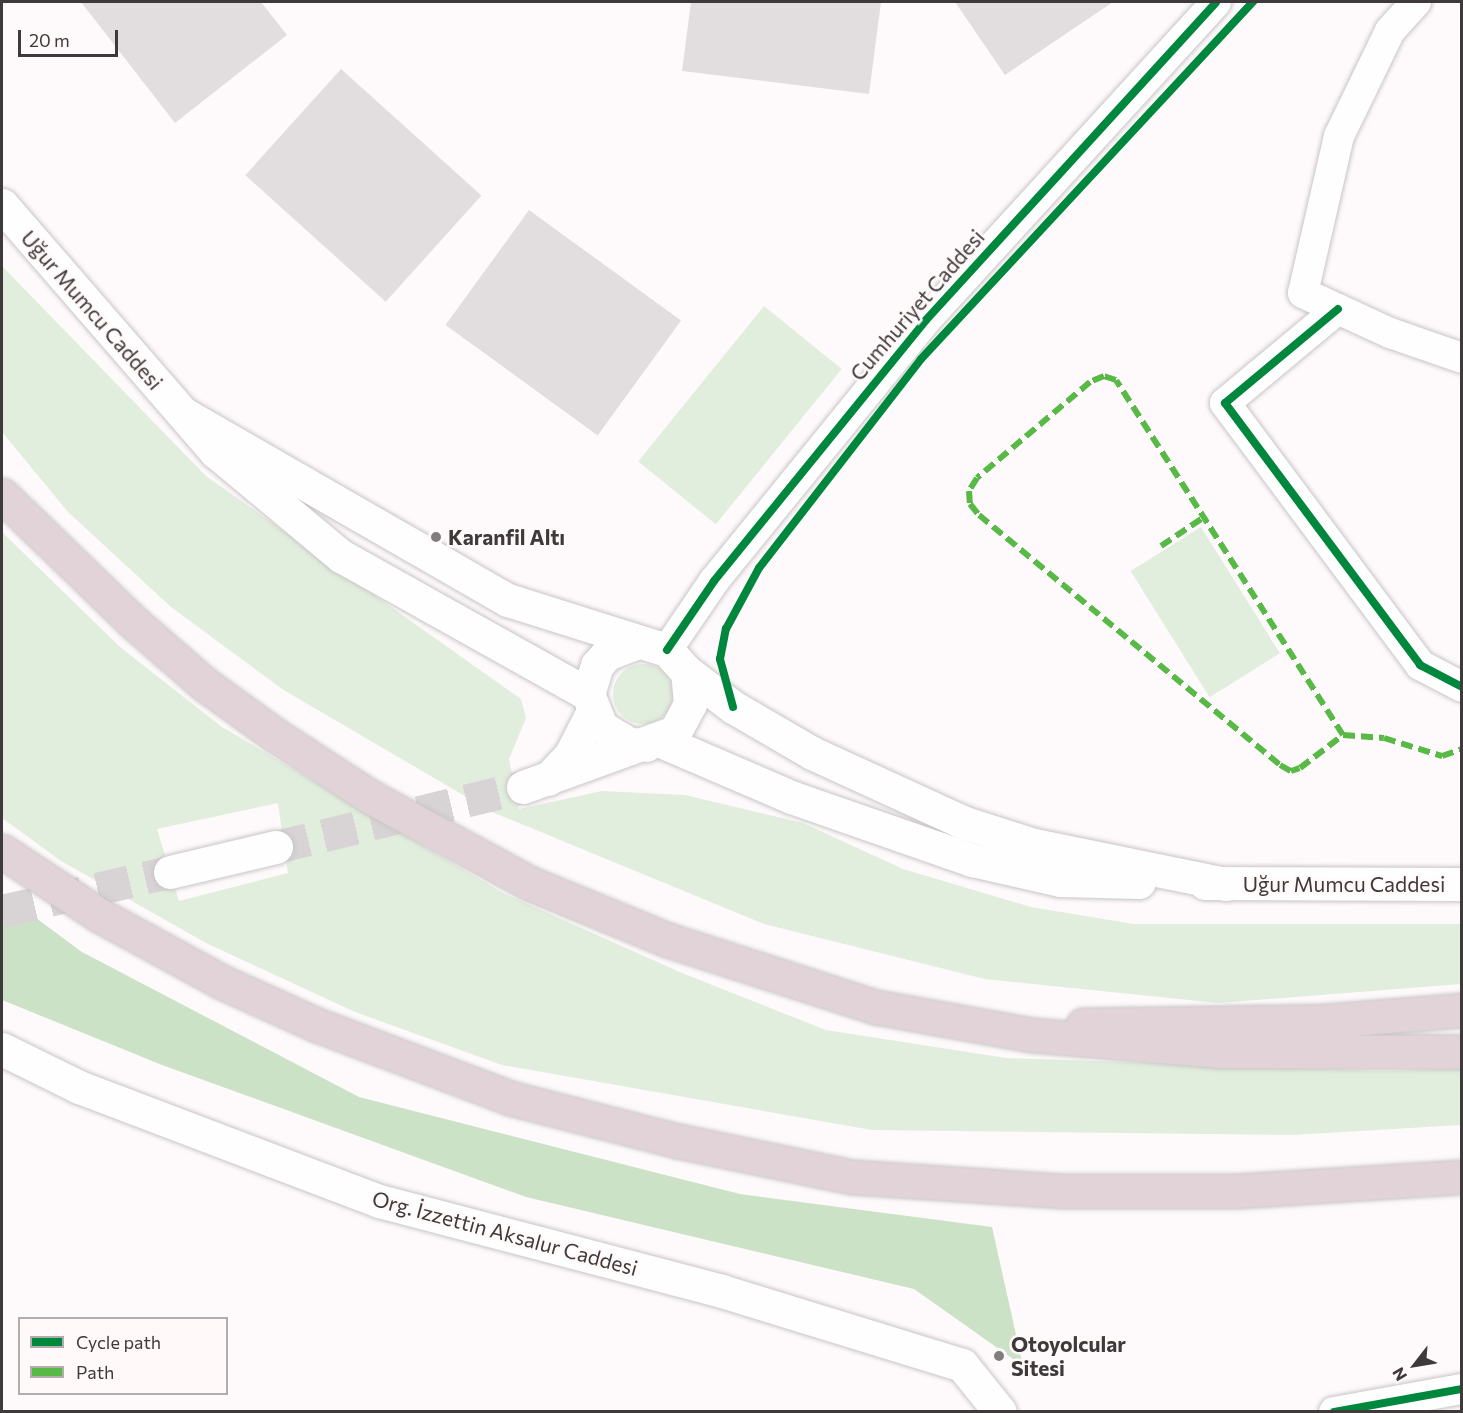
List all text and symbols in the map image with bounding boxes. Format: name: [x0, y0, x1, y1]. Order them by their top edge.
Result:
scale bar: [21, 18, 122, 56]
text: 20 m: [29, 29, 70, 51]
street label: Cumhuriyet Caddesi: [845, 224, 989, 386]
street label: Uğur Mumcu Caddesi: [16, 225, 168, 395]
place label: Karanfil Altı: [448, 524, 565, 550]
marker: Karanfil Altı: [429, 530, 443, 544]
street label: Uğur Mumcu Caddesi: [1243, 871, 1445, 897]
street label: Org. İzzettin Aksalur Caddesi: [370, 1185, 640, 1281]
legend: [18, 1317, 228, 1395]
text: Cycle path: [76, 1331, 161, 1353]
place label: Otoyolcular Sitesi: [1011, 1331, 1126, 1381]
north arrow: [1385, 1335, 1445, 1395]
marker: Otoyolcular Sitesi: [992, 1349, 1006, 1363]
text: Path: [76, 1361, 114, 1383]
text: N: [1388, 1364, 1410, 1385]

